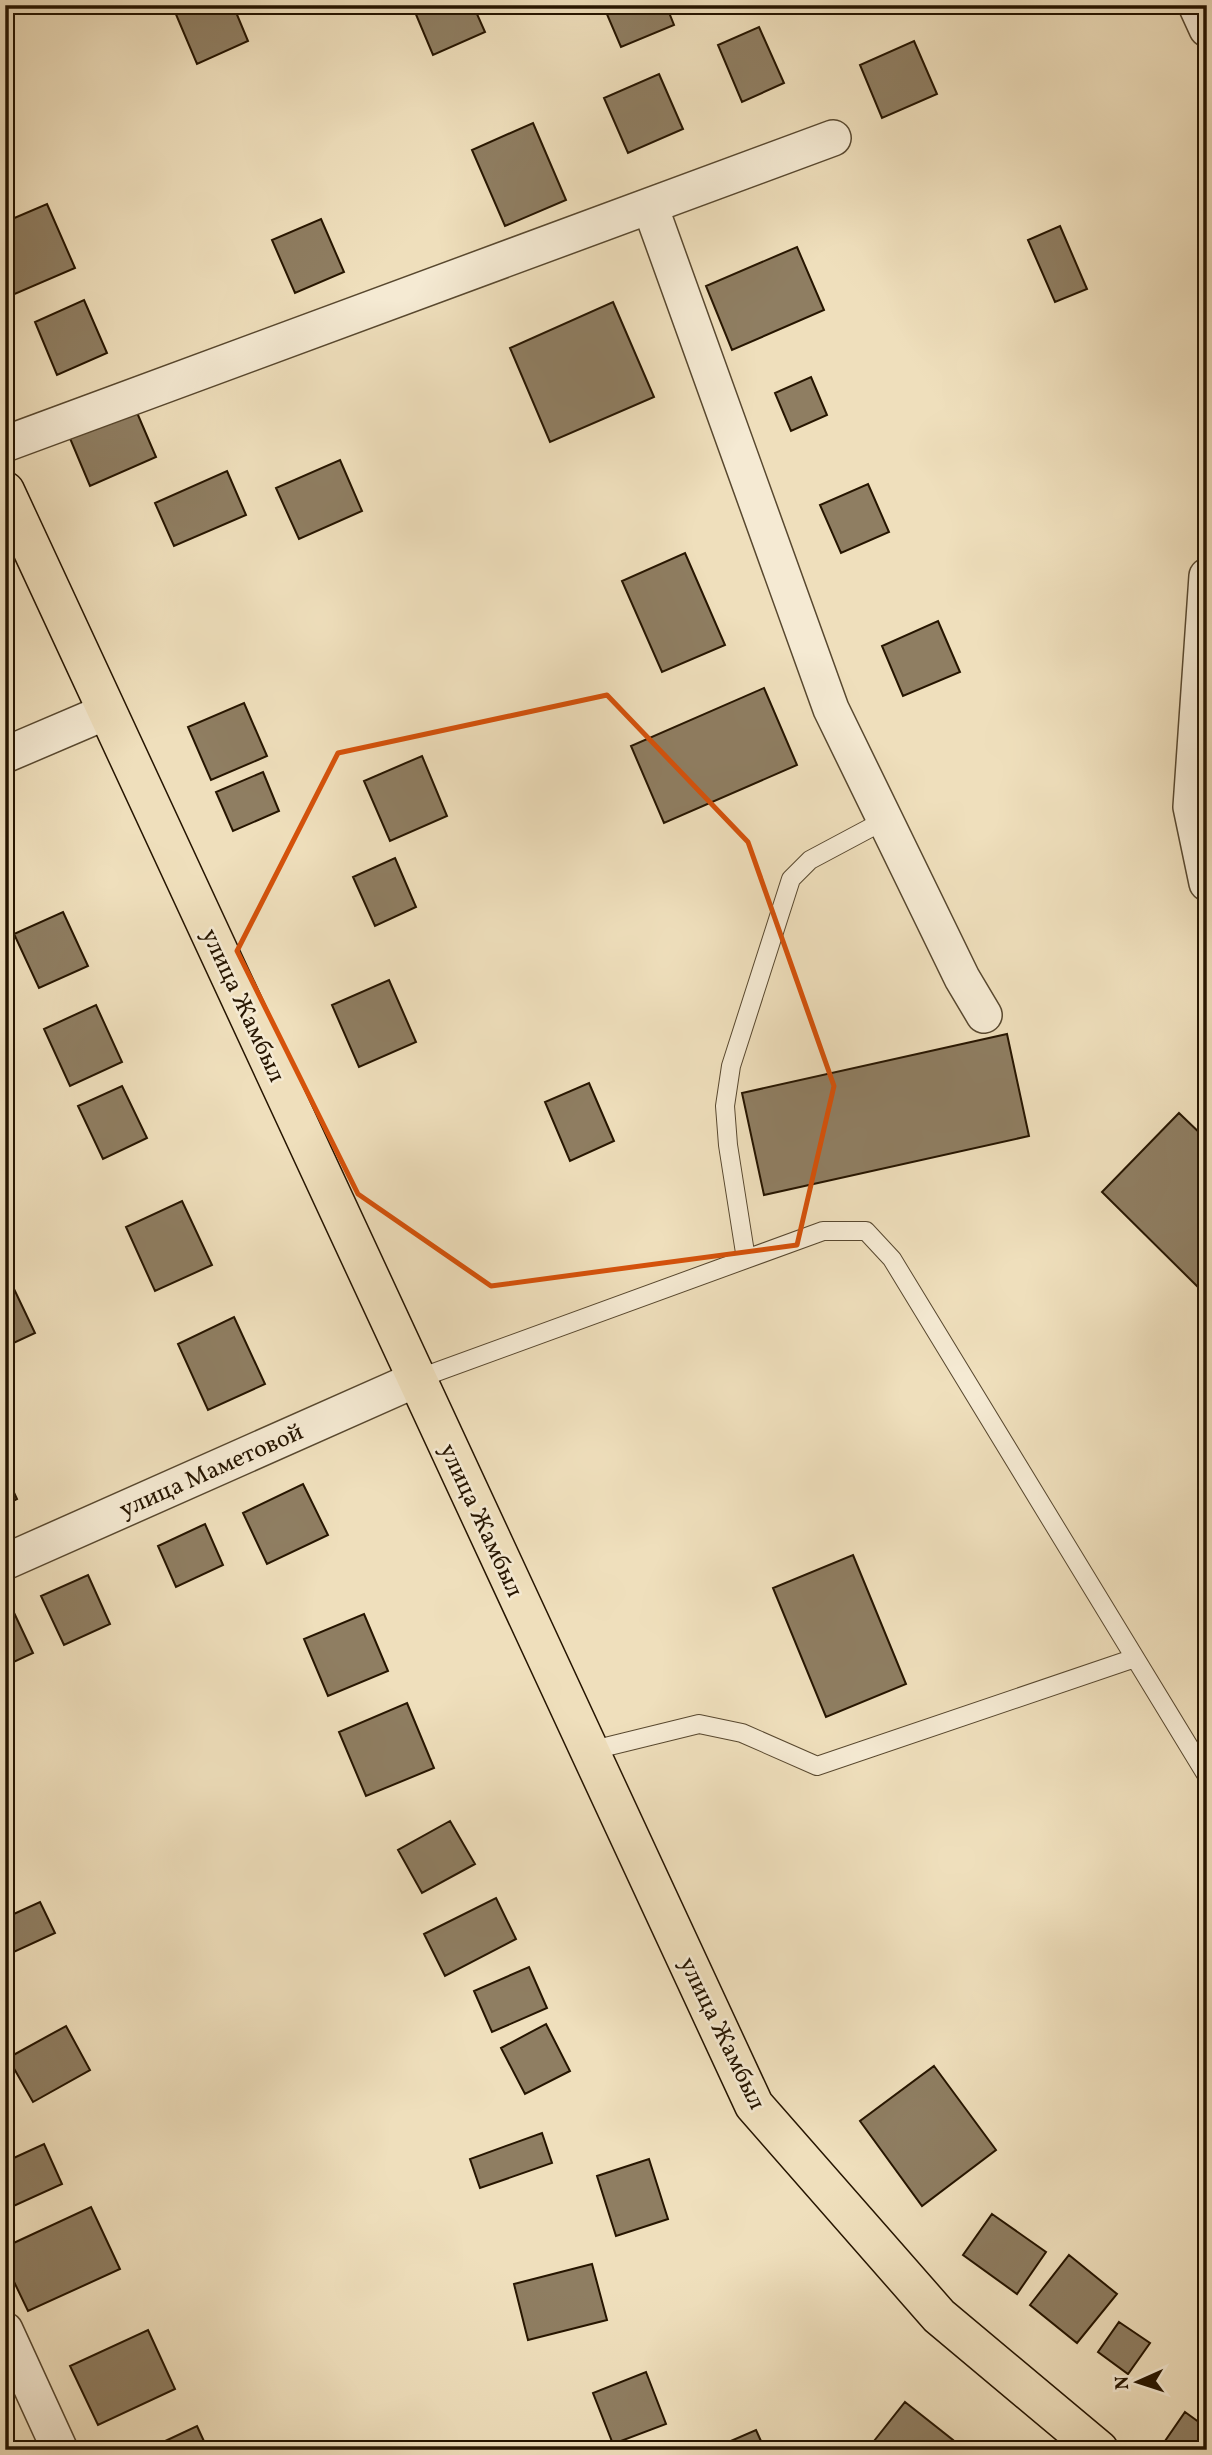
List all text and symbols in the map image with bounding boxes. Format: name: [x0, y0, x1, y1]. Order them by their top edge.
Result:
street label: улица Жамбыл: [192, 923, 293, 1088]
street label: улица Маметовой: [114, 1416, 309, 1528]
street label: улица Жамбыл: [430, 1438, 531, 1603]
street label: улица Жамбыл: [670, 1952, 773, 2116]
north arrow: [1104, 2346, 1174, 2416]
text: N: [1110, 2375, 1136, 2390]

